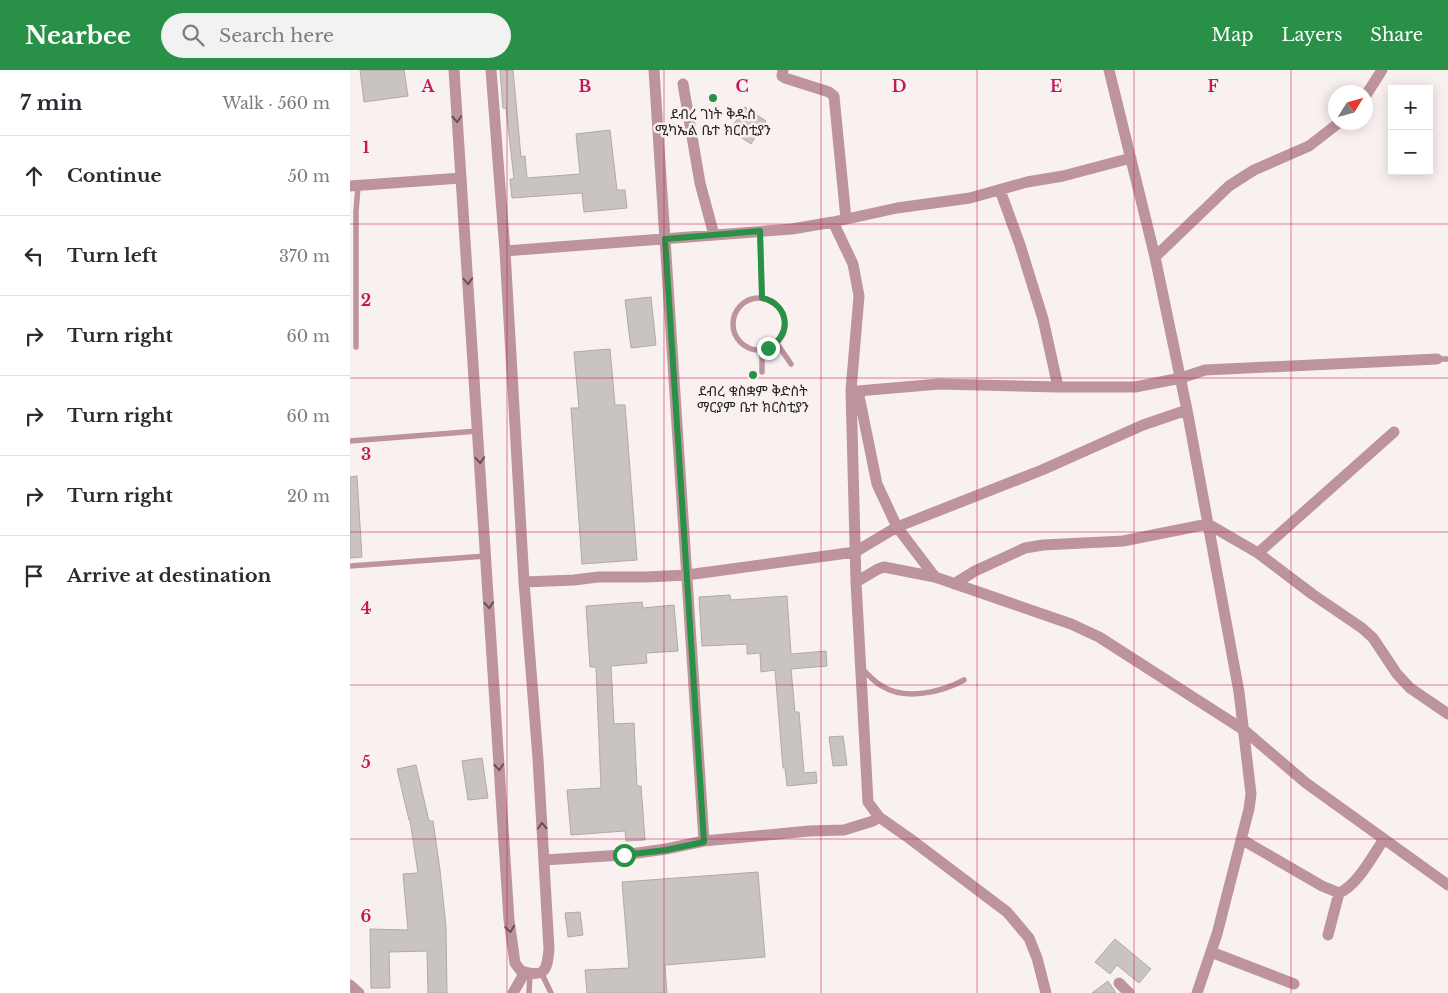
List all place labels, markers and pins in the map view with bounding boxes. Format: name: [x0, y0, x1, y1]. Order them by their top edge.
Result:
marker: ደብረ ገነት ቅዱስ ሚካኤል ቤተ ክርስቲያን: [707, 92, 719, 104]
place label: ደብረ ገነት ቅዱስ ሚካኤል ቤተ ክርስቲያን: [655, 105, 771, 139]
marker: ደብረ ቁስቋም ቅድስት ማርያም ቤተ ክርስቲያን: [747, 369, 759, 381]
place label: ደብረ ቁስቋም ቅድስት ማርያም ቤተ ክርስቲያን: [697, 382, 809, 416]

